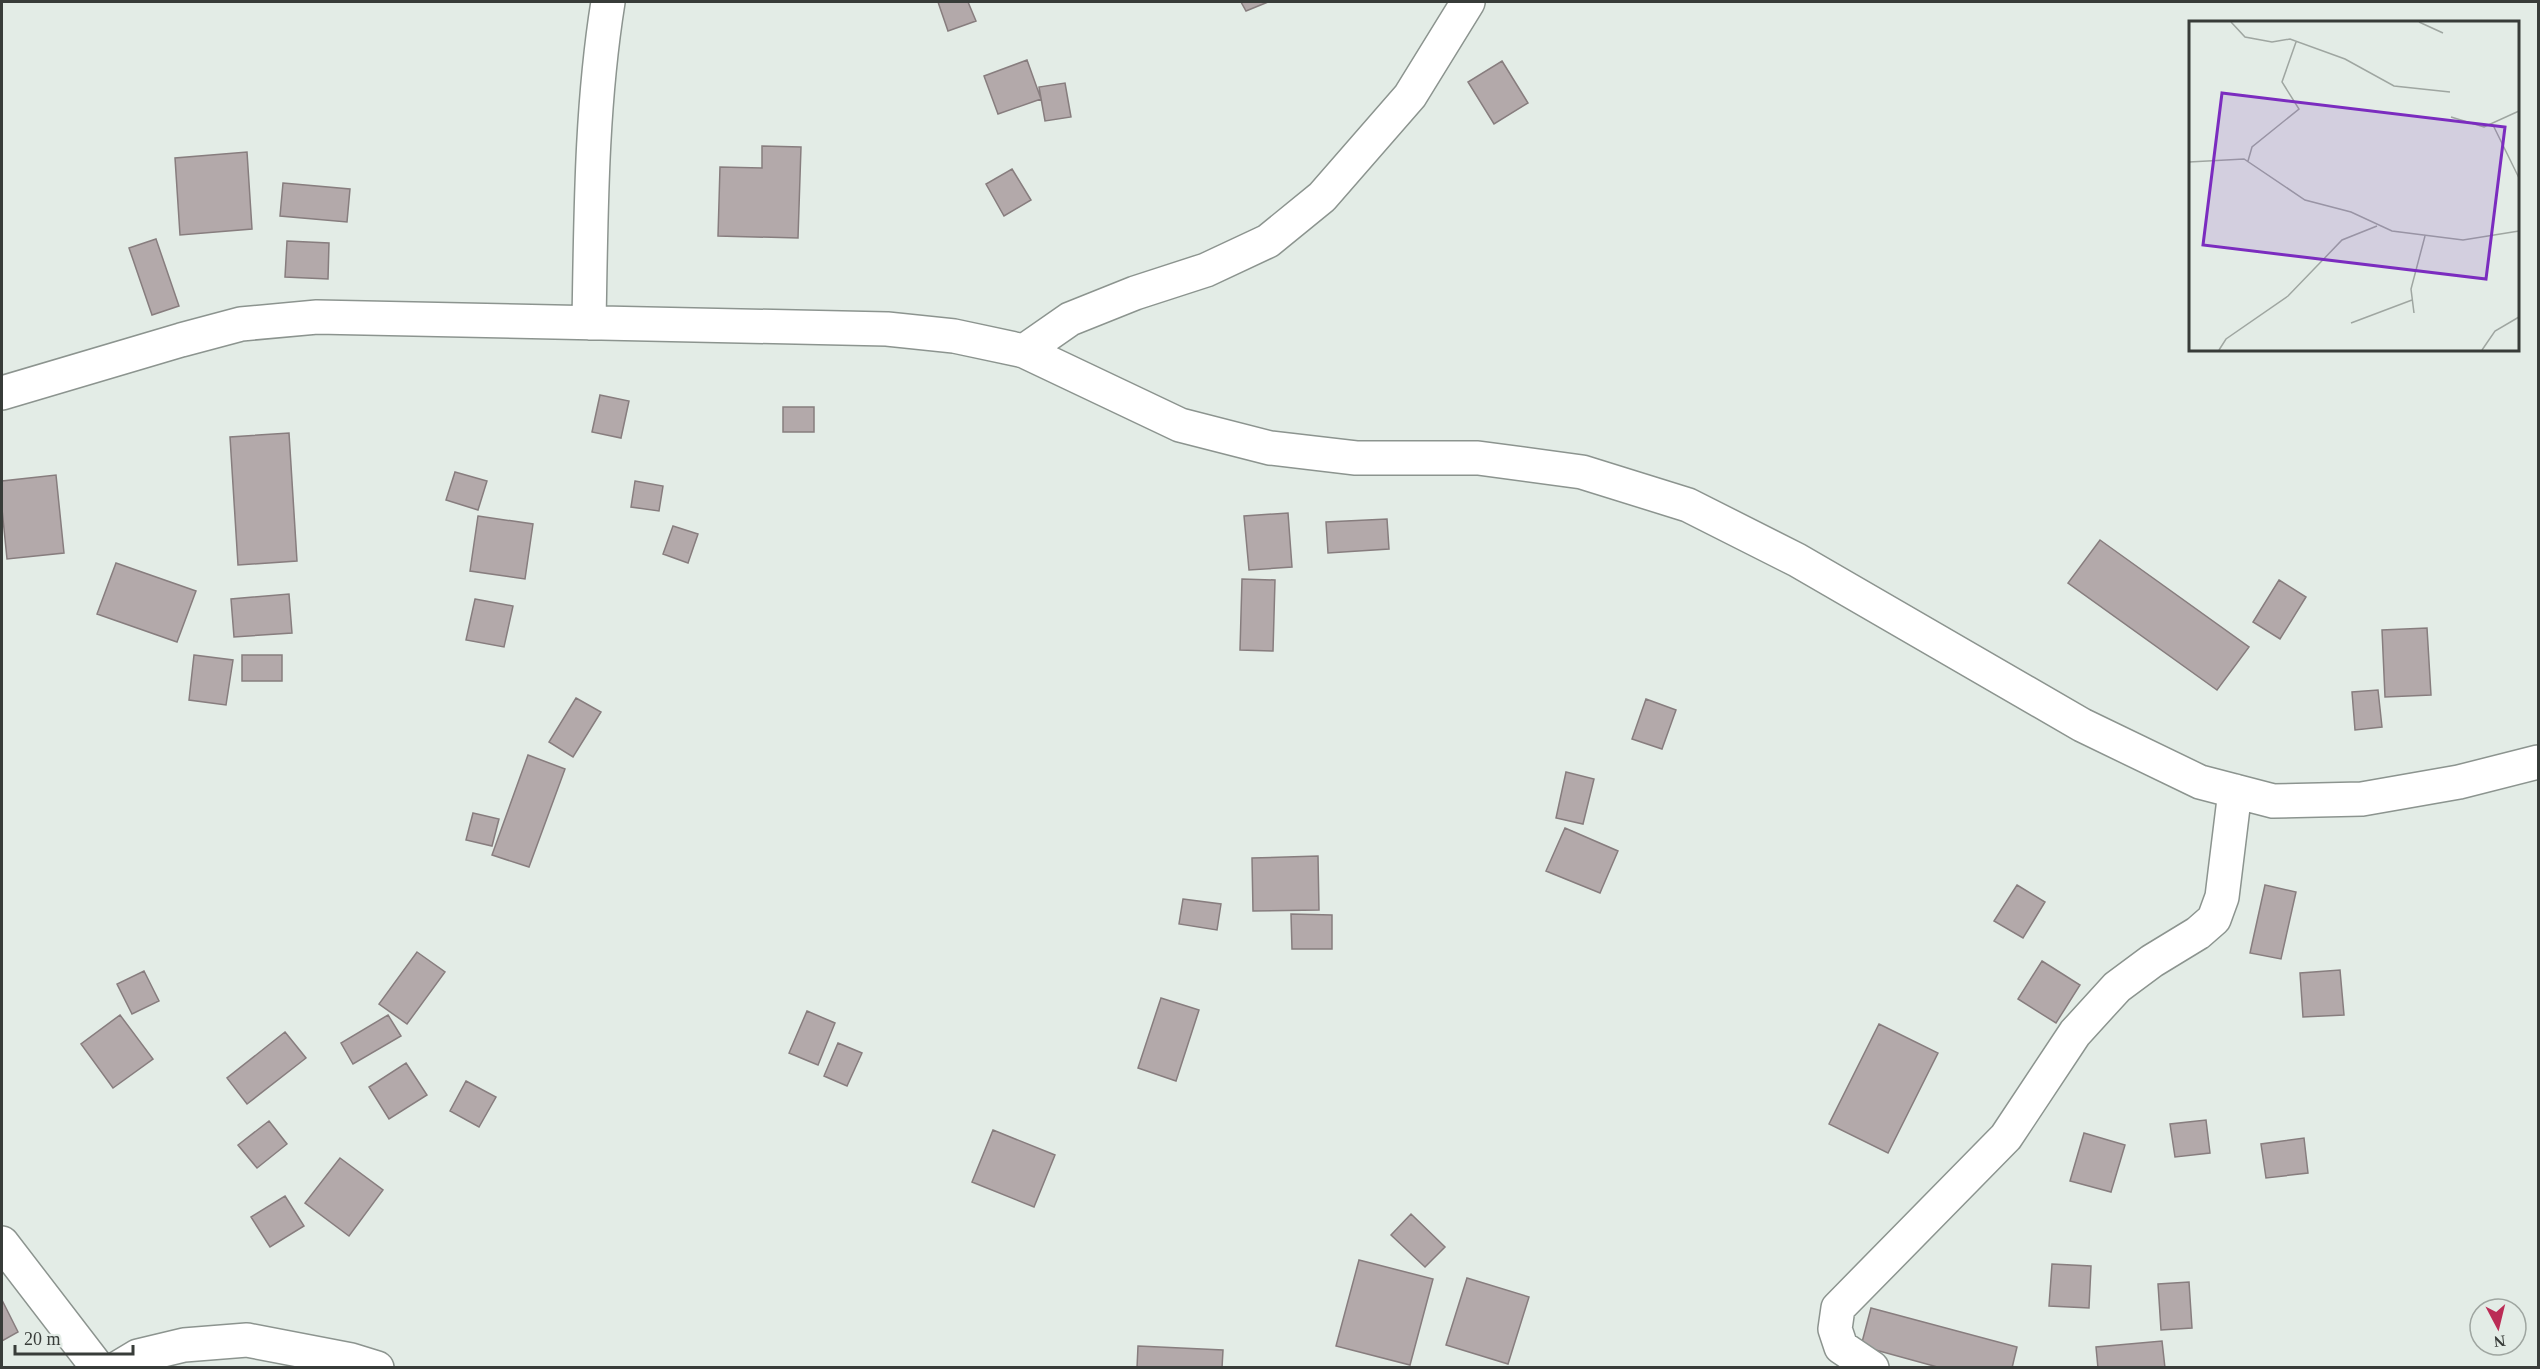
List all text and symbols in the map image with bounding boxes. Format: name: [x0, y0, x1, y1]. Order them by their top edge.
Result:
inset map: [2189, 21, 2519, 351]
north arrow: [2468, 1297, 2528, 1357]
scale bar: [15, 1318, 134, 1356]
text: 20 m: [24, 1329, 61, 1349]
text: N: [2493, 1332, 2507, 1351]

